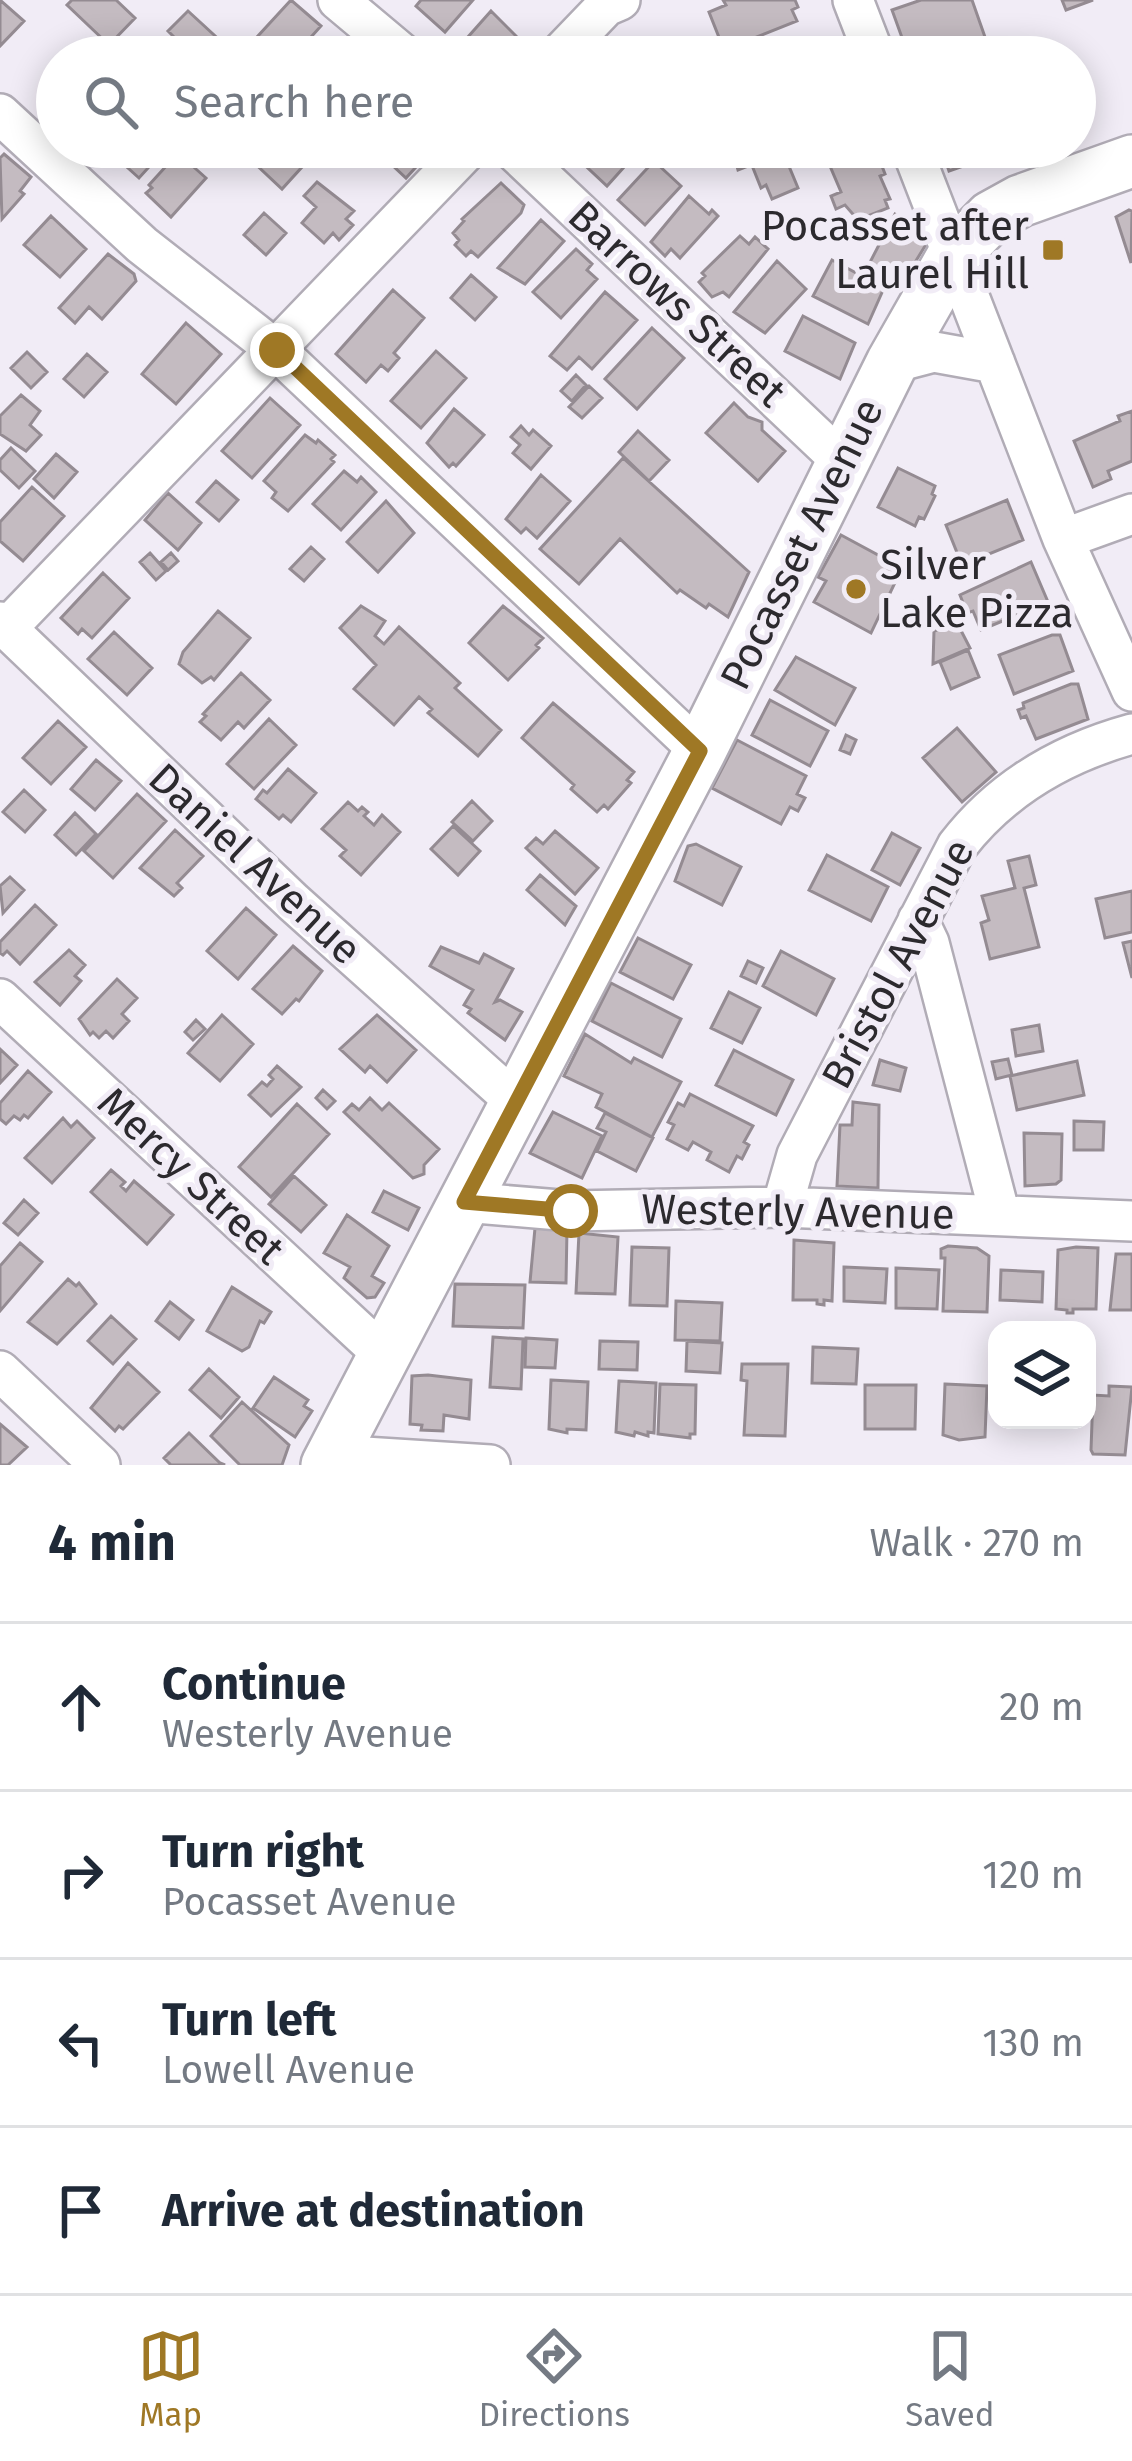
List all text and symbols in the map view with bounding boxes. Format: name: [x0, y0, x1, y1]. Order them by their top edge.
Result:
search box: [36, 36, 1096, 168]
icon: search: [78, 69, 144, 135]
text: Search here: [174, 75, 414, 129]
street label: Barrows Street: [558, 191, 797, 418]
place label: Pocasset after Laurel Hill: [761, 201, 1029, 299]
marker: Pocasset after Laurel Hill: [1040, 237, 1066, 263]
route end: [250, 323, 304, 377]
street label: Pocasset Avenue: [710, 391, 894, 697]
place label: Silver Lake Pizza: [880, 540, 1074, 638]
marker: Silver Lake Pizza: [843, 576, 869, 602]
street label: Daniel Avenue: [139, 753, 371, 975]
street label: Bristol Avenue: [811, 831, 985, 1097]
street label: Mercy Street: [88, 1077, 295, 1275]
route start: [544, 1184, 598, 1238]
street label: Westerly Avenue: [641, 1184, 955, 1240]
map controls: [988, 1321, 1096, 1429]
button: layers: [988, 1321, 1096, 1429]
text: 4 min: [48, 1512, 176, 1574]
text: Walk · 270 m: [869, 1520, 1084, 1566]
text: Continue: [162, 1657, 346, 1711]
icon: ahead: [48, 1674, 114, 1740]
text: 20 m: [999, 1684, 1084, 1730]
text: Westerly Avenue: [162, 1711, 453, 1757]
text: Turn right: [162, 1825, 364, 1879]
icon: right: [48, 1842, 114, 1908]
text: 120 m: [982, 1852, 1084, 1898]
text: Pocasset Avenue: [162, 1879, 457, 1925]
text: Turn left: [162, 1993, 336, 2047]
icon: left: [48, 2010, 114, 2076]
text: 130 m: [982, 2020, 1084, 2066]
text: Lowell Avenue: [162, 2047, 415, 2093]
icon: arrive: [48, 2178, 114, 2244]
text: Arrive at destination: [162, 2184, 585, 2238]
tab: Map: [138, 2323, 204, 2435]
tab: Directions: [479, 2323, 630, 2435]
tab: Saved: [905, 2323, 994, 2435]

